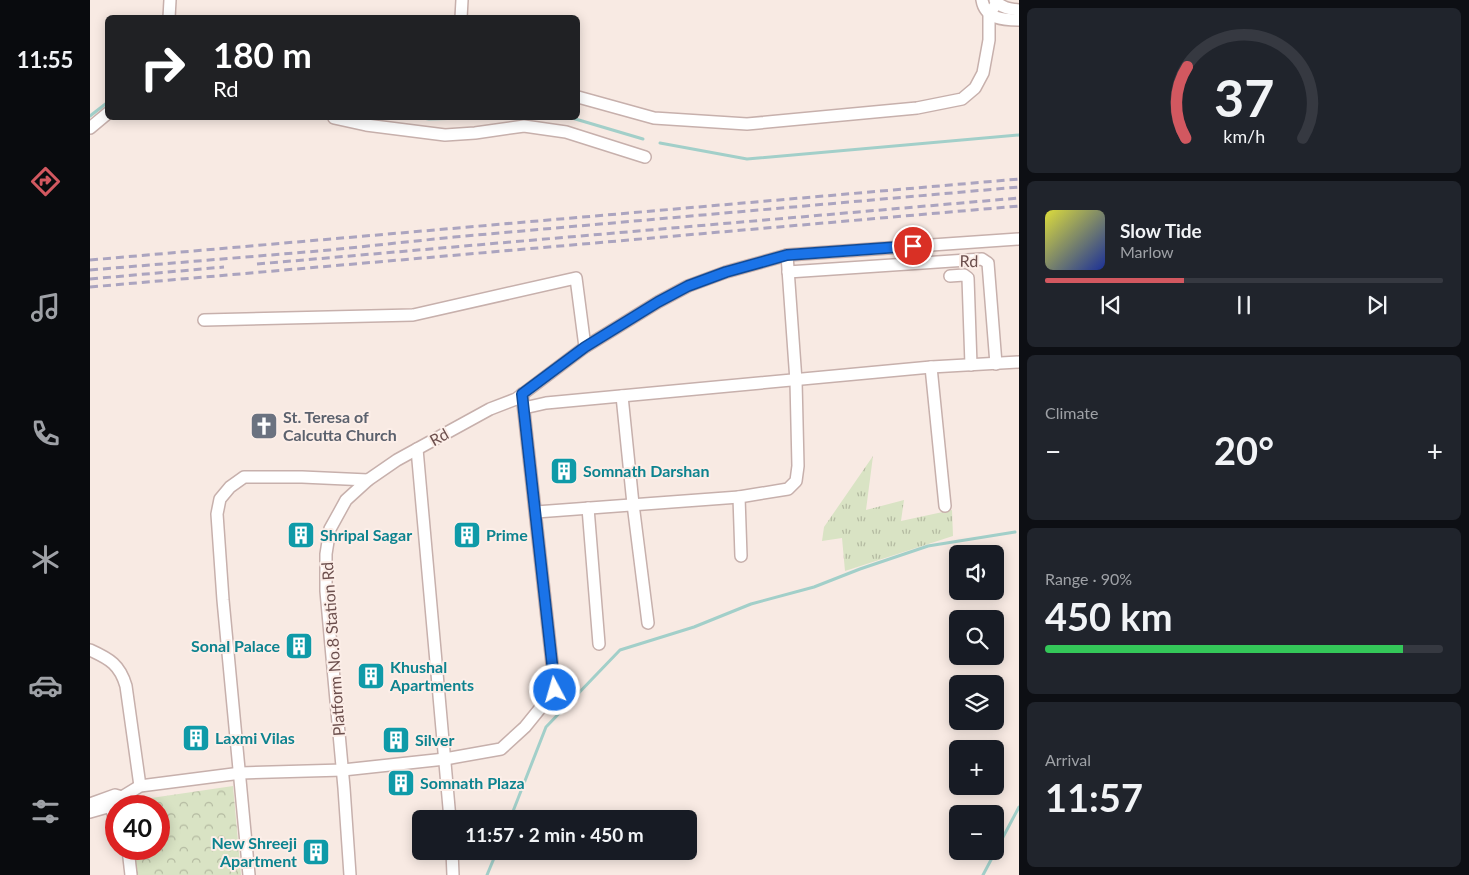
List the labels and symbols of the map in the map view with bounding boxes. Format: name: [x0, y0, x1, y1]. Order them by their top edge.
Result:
pin: [892, 225, 934, 267]
street label: Rd: [960, 251, 978, 270]
place label: St. Teresa of Calcutta Church: [283, 407, 397, 444]
church icon: St. Teresa of Calcutta Church: [249, 411, 279, 441]
street label: Rd: [426, 424, 451, 449]
building icon: Somnath Darshan: [549, 456, 579, 486]
place label: Somnath Darshan: [583, 461, 709, 480]
building icon: Shripal Sagar: [286, 520, 316, 550]
building icon: Prime: [452, 520, 482, 550]
place label: Shripal Sagar: [320, 525, 412, 544]
place label: Prime: [486, 525, 528, 544]
street label: Platform No.8 Station Rd: [317, 561, 348, 737]
building icon: Sonal Palace: [284, 631, 314, 661]
place label: Sonal Palace: [191, 636, 280, 655]
place label: Khushal Apartments: [389, 657, 474, 694]
building icon: Khushal Apartments: [356, 661, 386, 691]
position arrow: [528, 663, 580, 715]
building icon: Laxmi Vilas: [181, 723, 211, 753]
building icon: Silver: [381, 725, 411, 755]
place label: Laxmi Vilas: [215, 728, 295, 747]
place label: Silver: [415, 730, 455, 749]
building icon: Somnath Plaza: [386, 768, 416, 798]
place label: Somnath Plaza: [420, 773, 525, 792]
speed limit sign: 40: [105, 795, 170, 860]
place label: New Shreeji Apartment: [211, 833, 297, 870]
building icon: New Shreeji Apartment: [301, 837, 331, 867]

